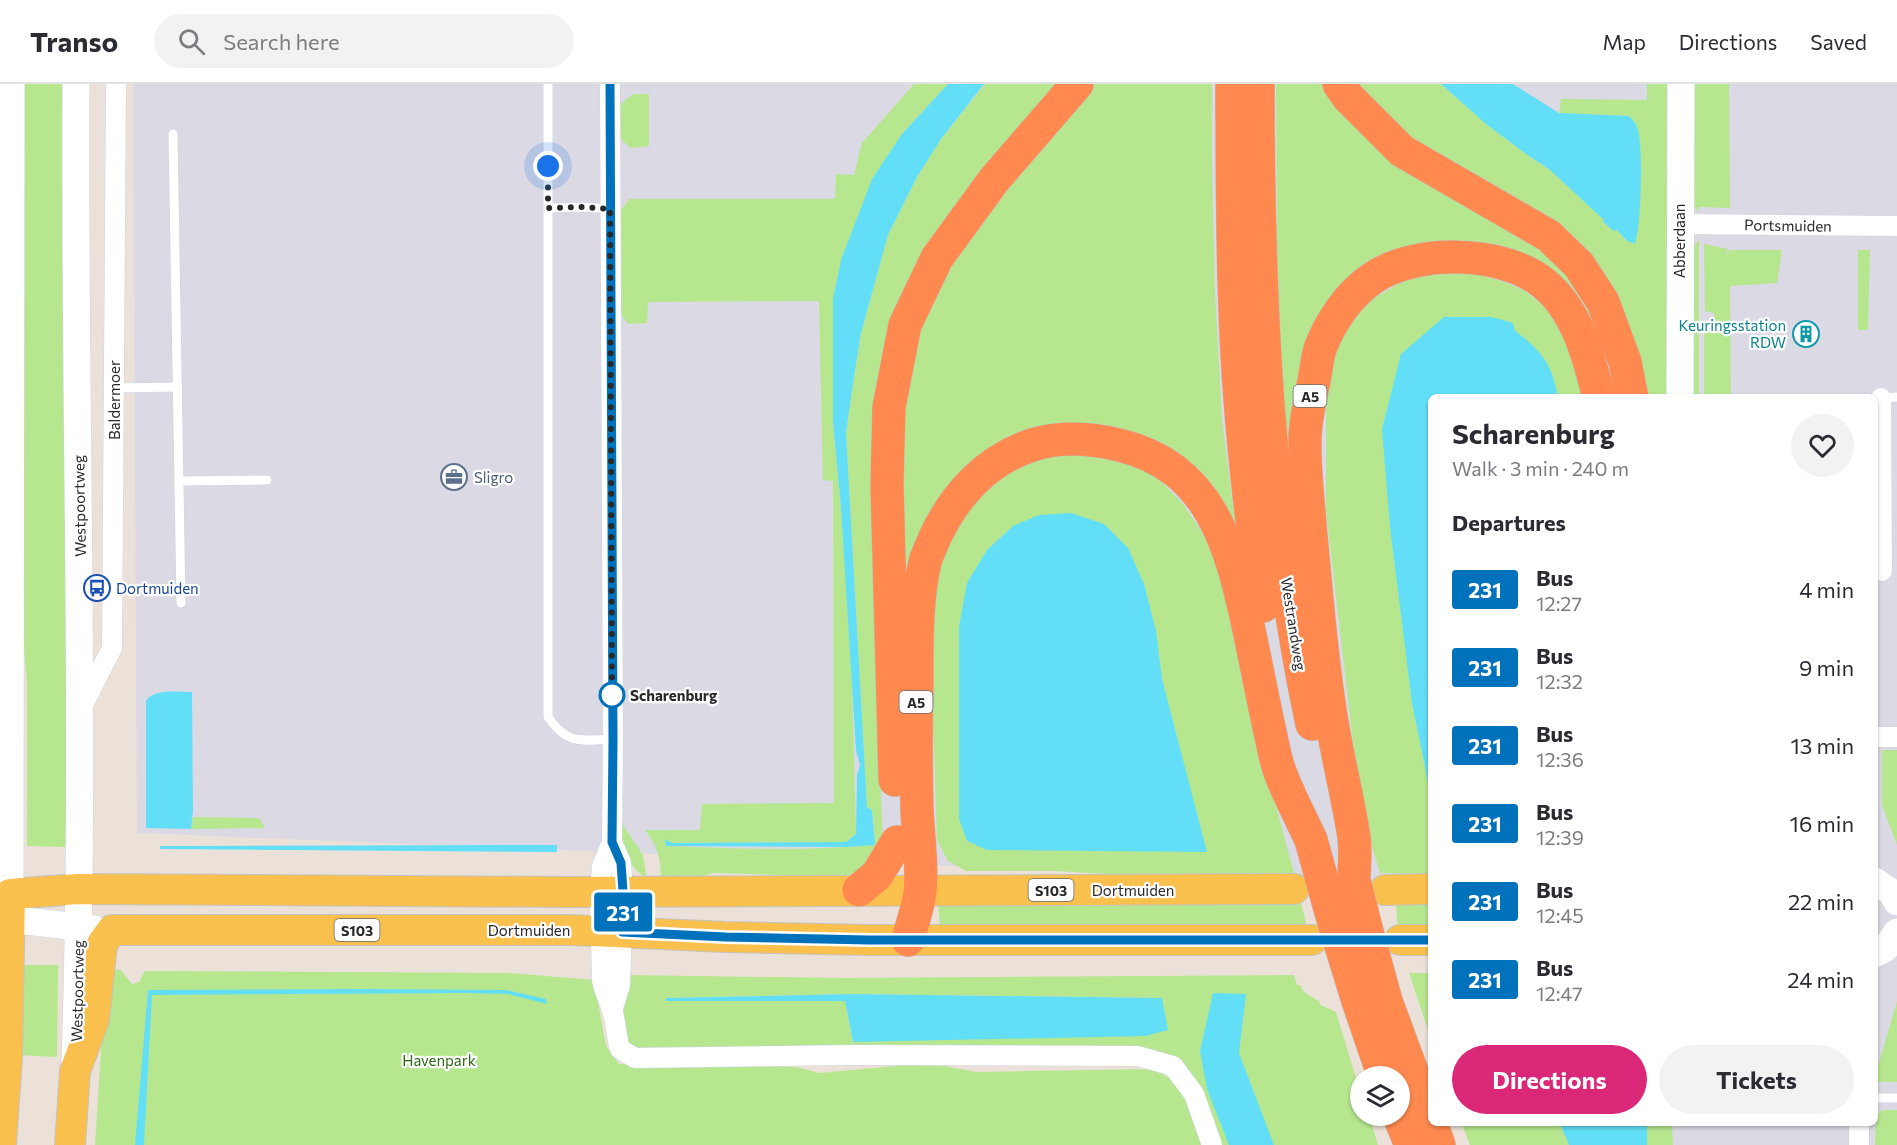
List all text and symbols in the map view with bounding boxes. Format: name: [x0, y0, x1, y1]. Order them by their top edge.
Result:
search box: [154, 14, 574, 68]
text: Transo: [30, 24, 118, 58]
icon: search: [175, 25, 208, 58]
text: Search here: [223, 28, 340, 55]
text: Map: [1603, 29, 1646, 54]
text: Directions: [1679, 29, 1777, 54]
text: Saved: [1810, 29, 1867, 54]
your location: [533, 151, 563, 181]
street label: Abberdaan: [1670, 204, 1688, 278]
street label: Portsmuiden: [1744, 215, 1832, 235]
place label: Keuringsstation RDW: [1678, 316, 1786, 351]
building icon: Keuringsstation RDW: [1791, 319, 1821, 349]
street label: Baldermoer: [105, 360, 123, 440]
road number: A5: [1294, 385, 1326, 407]
button: heart: [1791, 414, 1854, 477]
text: Scharenburg: [1452, 416, 1615, 450]
street label: Westpoortweg: [69, 455, 89, 557]
text: Walk · 3 min · 240 m: [1452, 456, 1629, 480]
office icon: Sligro: [439, 462, 469, 492]
place label: Sligro: [474, 468, 513, 486]
text: Departures: [1452, 509, 1566, 536]
text: Bus: [1536, 564, 1573, 591]
bus stop icon: Dortmuiden: [82, 573, 112, 603]
street label: Westrandweg: [1278, 576, 1310, 672]
text: 4 min: [1799, 576, 1854, 603]
text: 231: [1468, 577, 1502, 602]
place label: Dortmuiden: [116, 579, 199, 597]
text: 12:27: [1536, 591, 1582, 615]
text: Bus: [1536, 642, 1573, 669]
text: 9 min: [1799, 654, 1854, 681]
text: 231: [1468, 655, 1502, 680]
text: 12:32: [1536, 669, 1583, 693]
marker: Scharenburg: [599, 682, 625, 708]
place label: Scharenburg: [630, 686, 717, 704]
road number: A5: [900, 691, 932, 713]
text: Bus: [1536, 720, 1573, 747]
text: 13 min: [1790, 732, 1854, 759]
text: 231: [1468, 733, 1502, 758]
text: 12:36: [1536, 747, 1584, 771]
text: Bus: [1536, 798, 1573, 825]
text: 16 min: [1790, 810, 1854, 837]
text: 231: [1468, 811, 1502, 836]
text: 12:39: [1536, 825, 1584, 849]
text: Bus: [1536, 876, 1573, 903]
road number: S103: [1028, 879, 1074, 901]
street label: Dortmuiden: [1092, 881, 1174, 899]
text: 22 min: [1788, 888, 1854, 915]
text: 231: [1468, 889, 1502, 914]
line badge: 231: [588, 892, 658, 932]
text: 231: [606, 900, 640, 925]
text: 12:45: [1536, 903, 1584, 927]
road number: S103: [334, 919, 380, 941]
street label: Dortmuiden: [488, 921, 570, 939]
street label: Westpoortweg: [67, 940, 87, 1042]
text: Bus: [1536, 954, 1573, 981]
text: 24 min: [1787, 966, 1854, 993]
text: 231: [1468, 967, 1502, 992]
text: 12:47: [1536, 981, 1583, 1005]
button: Directions: [1452, 1045, 1647, 1114]
button: Tickets: [1659, 1045, 1854, 1114]
park label: Havenpark: [402, 1051, 476, 1069]
map controls: [1350, 1066, 1410, 1126]
button: layers: [1350, 1066, 1410, 1126]

